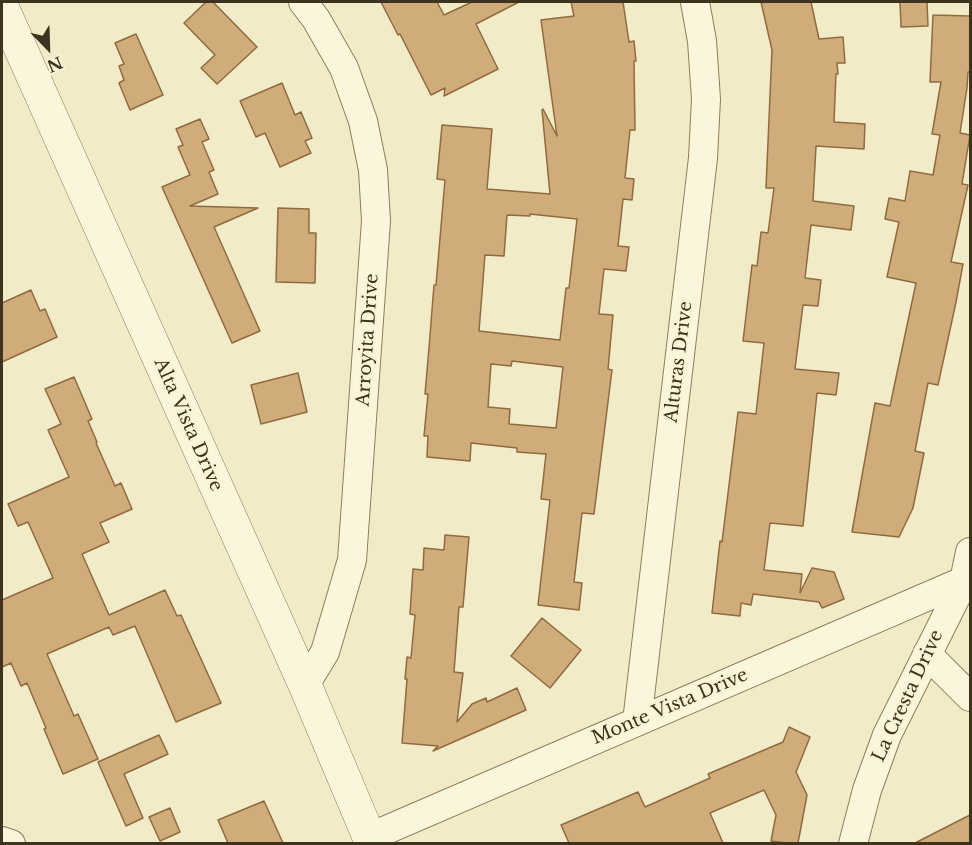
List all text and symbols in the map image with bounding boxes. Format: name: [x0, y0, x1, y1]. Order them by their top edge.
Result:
north arrow: [18, 18, 78, 78]
text: N: [44, 52, 66, 77]
street label: Arroyita Drive: [353, 273, 383, 407]
street label: Alturas Drive: [661, 300, 697, 424]
street label: Alta Vista Drive: [149, 355, 227, 495]
street label: La Cresta Drive: [868, 627, 948, 765]
street label: Monte Vista Drive: [589, 664, 751, 750]

